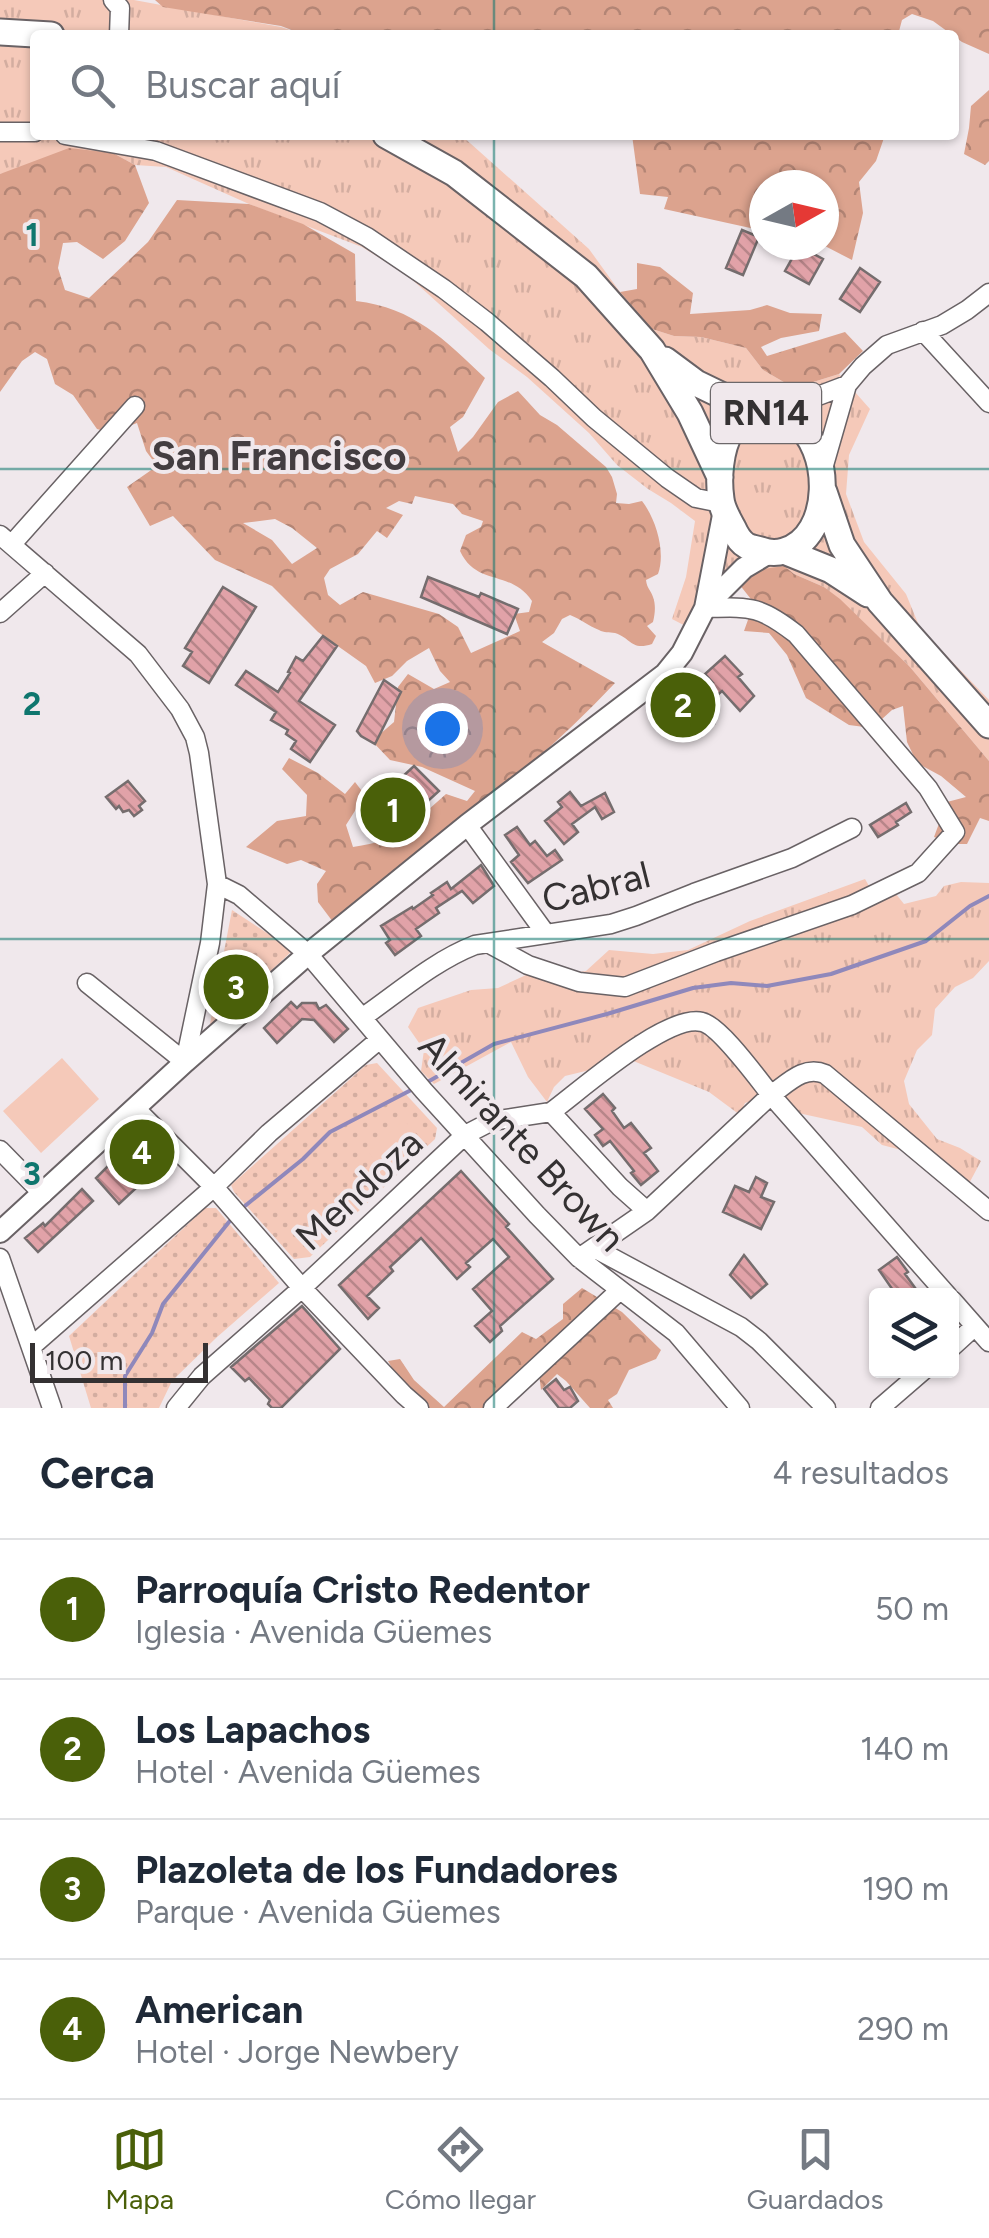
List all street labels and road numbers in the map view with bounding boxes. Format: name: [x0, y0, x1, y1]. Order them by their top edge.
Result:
road number: RN14: [711, 383, 821, 443]
street label: Cabral: [537, 851, 655, 923]
street label: Almirante Brown: [409, 1023, 635, 1261]
street label: Mendoza: [286, 1120, 432, 1260]

